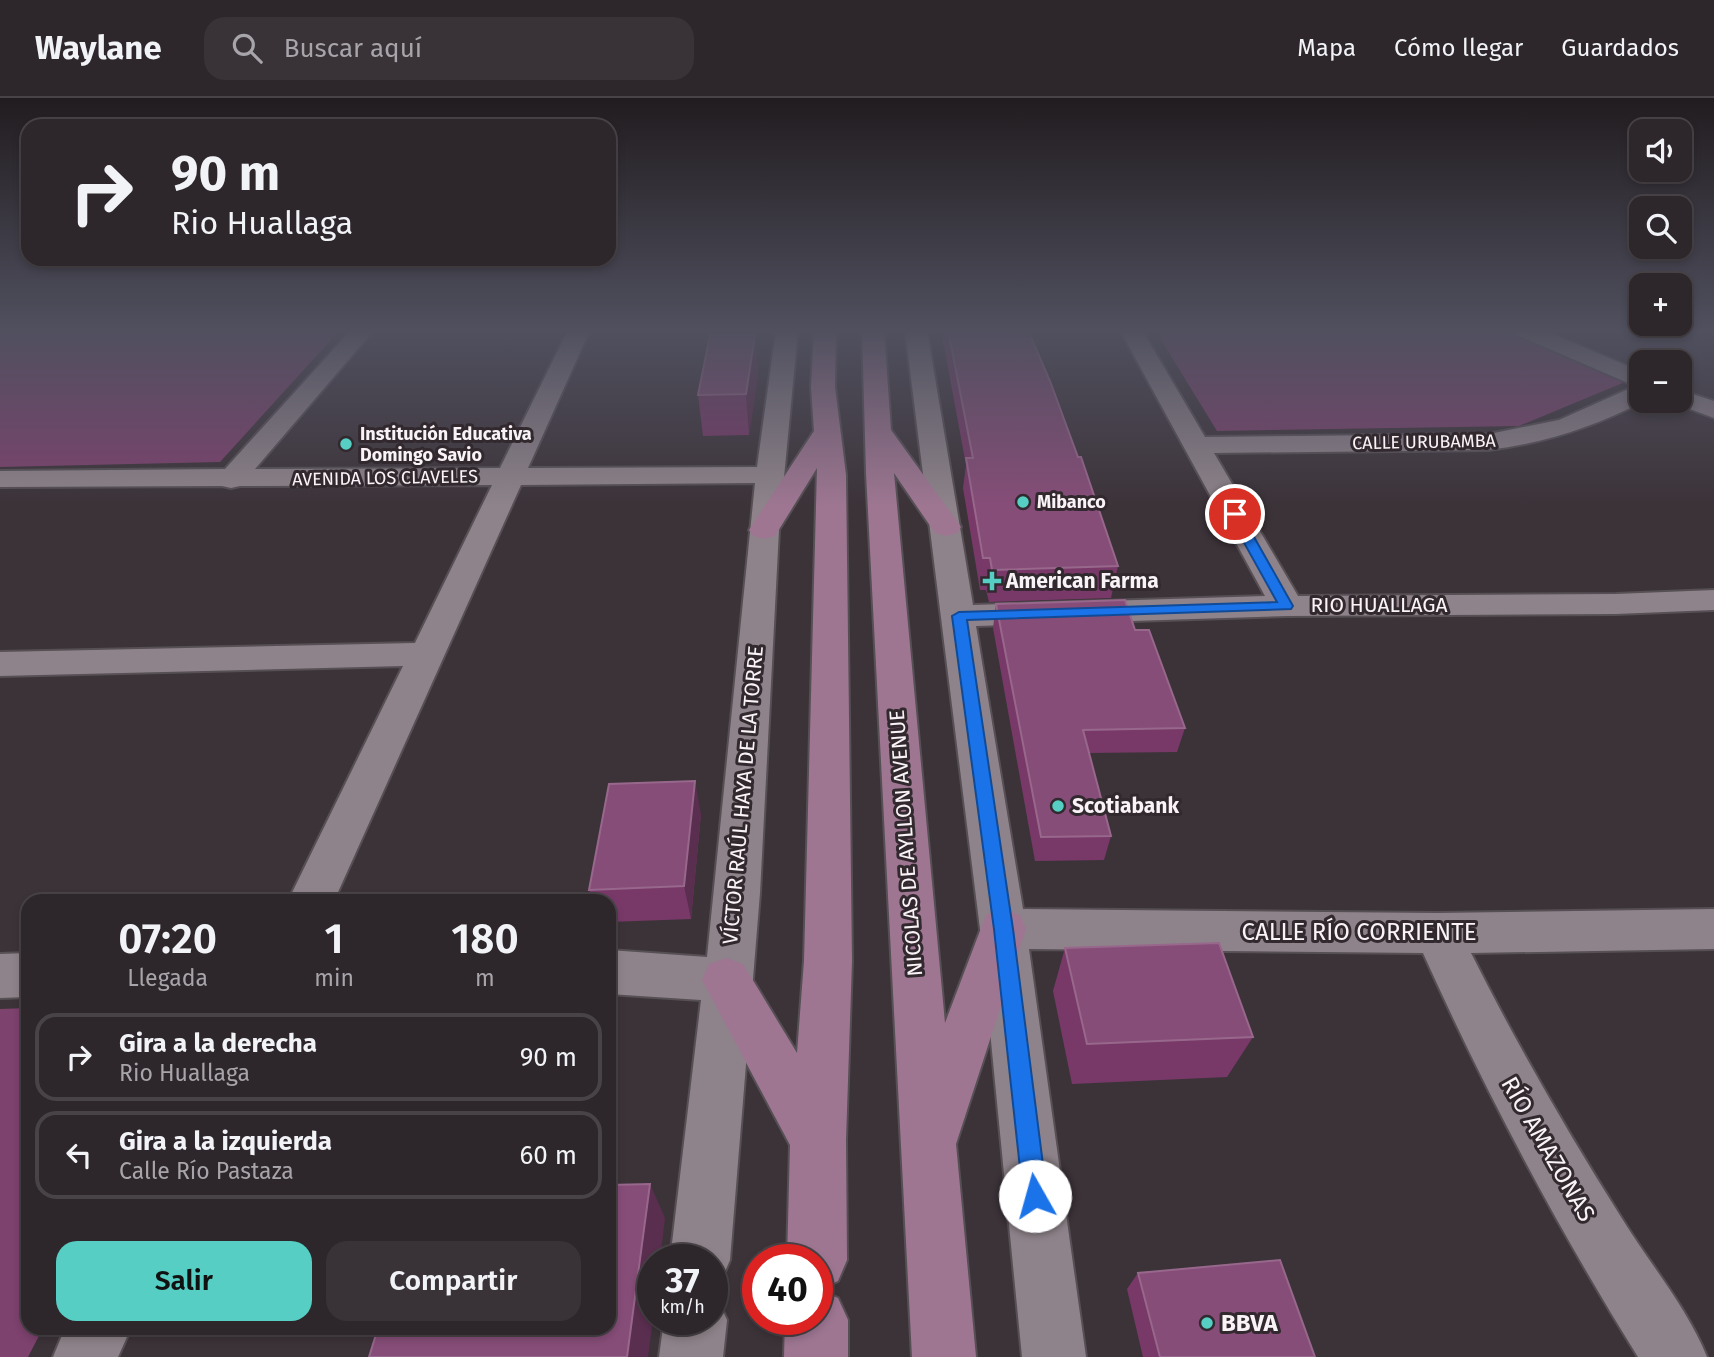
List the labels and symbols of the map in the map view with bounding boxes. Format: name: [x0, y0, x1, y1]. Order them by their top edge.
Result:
place label: Institución Educativa Domingo Savio: [360, 423, 532, 466]
street label: CALLE URUBAMBA: [1352, 430, 1497, 454]
marker: Institución Educativa Domingo Savio: [338, 436, 354, 452]
street label: AVENIDA LOS CLAVELES: [292, 465, 478, 491]
pin: [1205, 484, 1265, 544]
place label: Mibanco: [1037, 491, 1106, 513]
marker: Mibanco: [1015, 494, 1031, 510]
place label: American Farma: [1005, 568, 1159, 594]
marker: American Farma: [984, 573, 1000, 589]
street label: RIO HUALLAGA: [1310, 592, 1448, 618]
street label: VÍCTOR RAÚL HAYA DE LA TORRE: [717, 644, 769, 946]
street label: NICOLAS DE AYLLON AVENUE: [884, 709, 928, 977]
place label: Scotiabank: [1072, 793, 1179, 819]
marker: Scotiabank: [1050, 798, 1066, 814]
street label: CALLE RÍO CORRIENTE: [1241, 917, 1477, 946]
street label: RÍO AMAZONAS: [1495, 1071, 1602, 1226]
position arrow: [998, 1159, 1072, 1233]
speed limit sign: 40: [742, 1244, 833, 1335]
place label: BBVA: [1221, 1309, 1279, 1337]
marker: BBVA: [1199, 1315, 1215, 1331]

